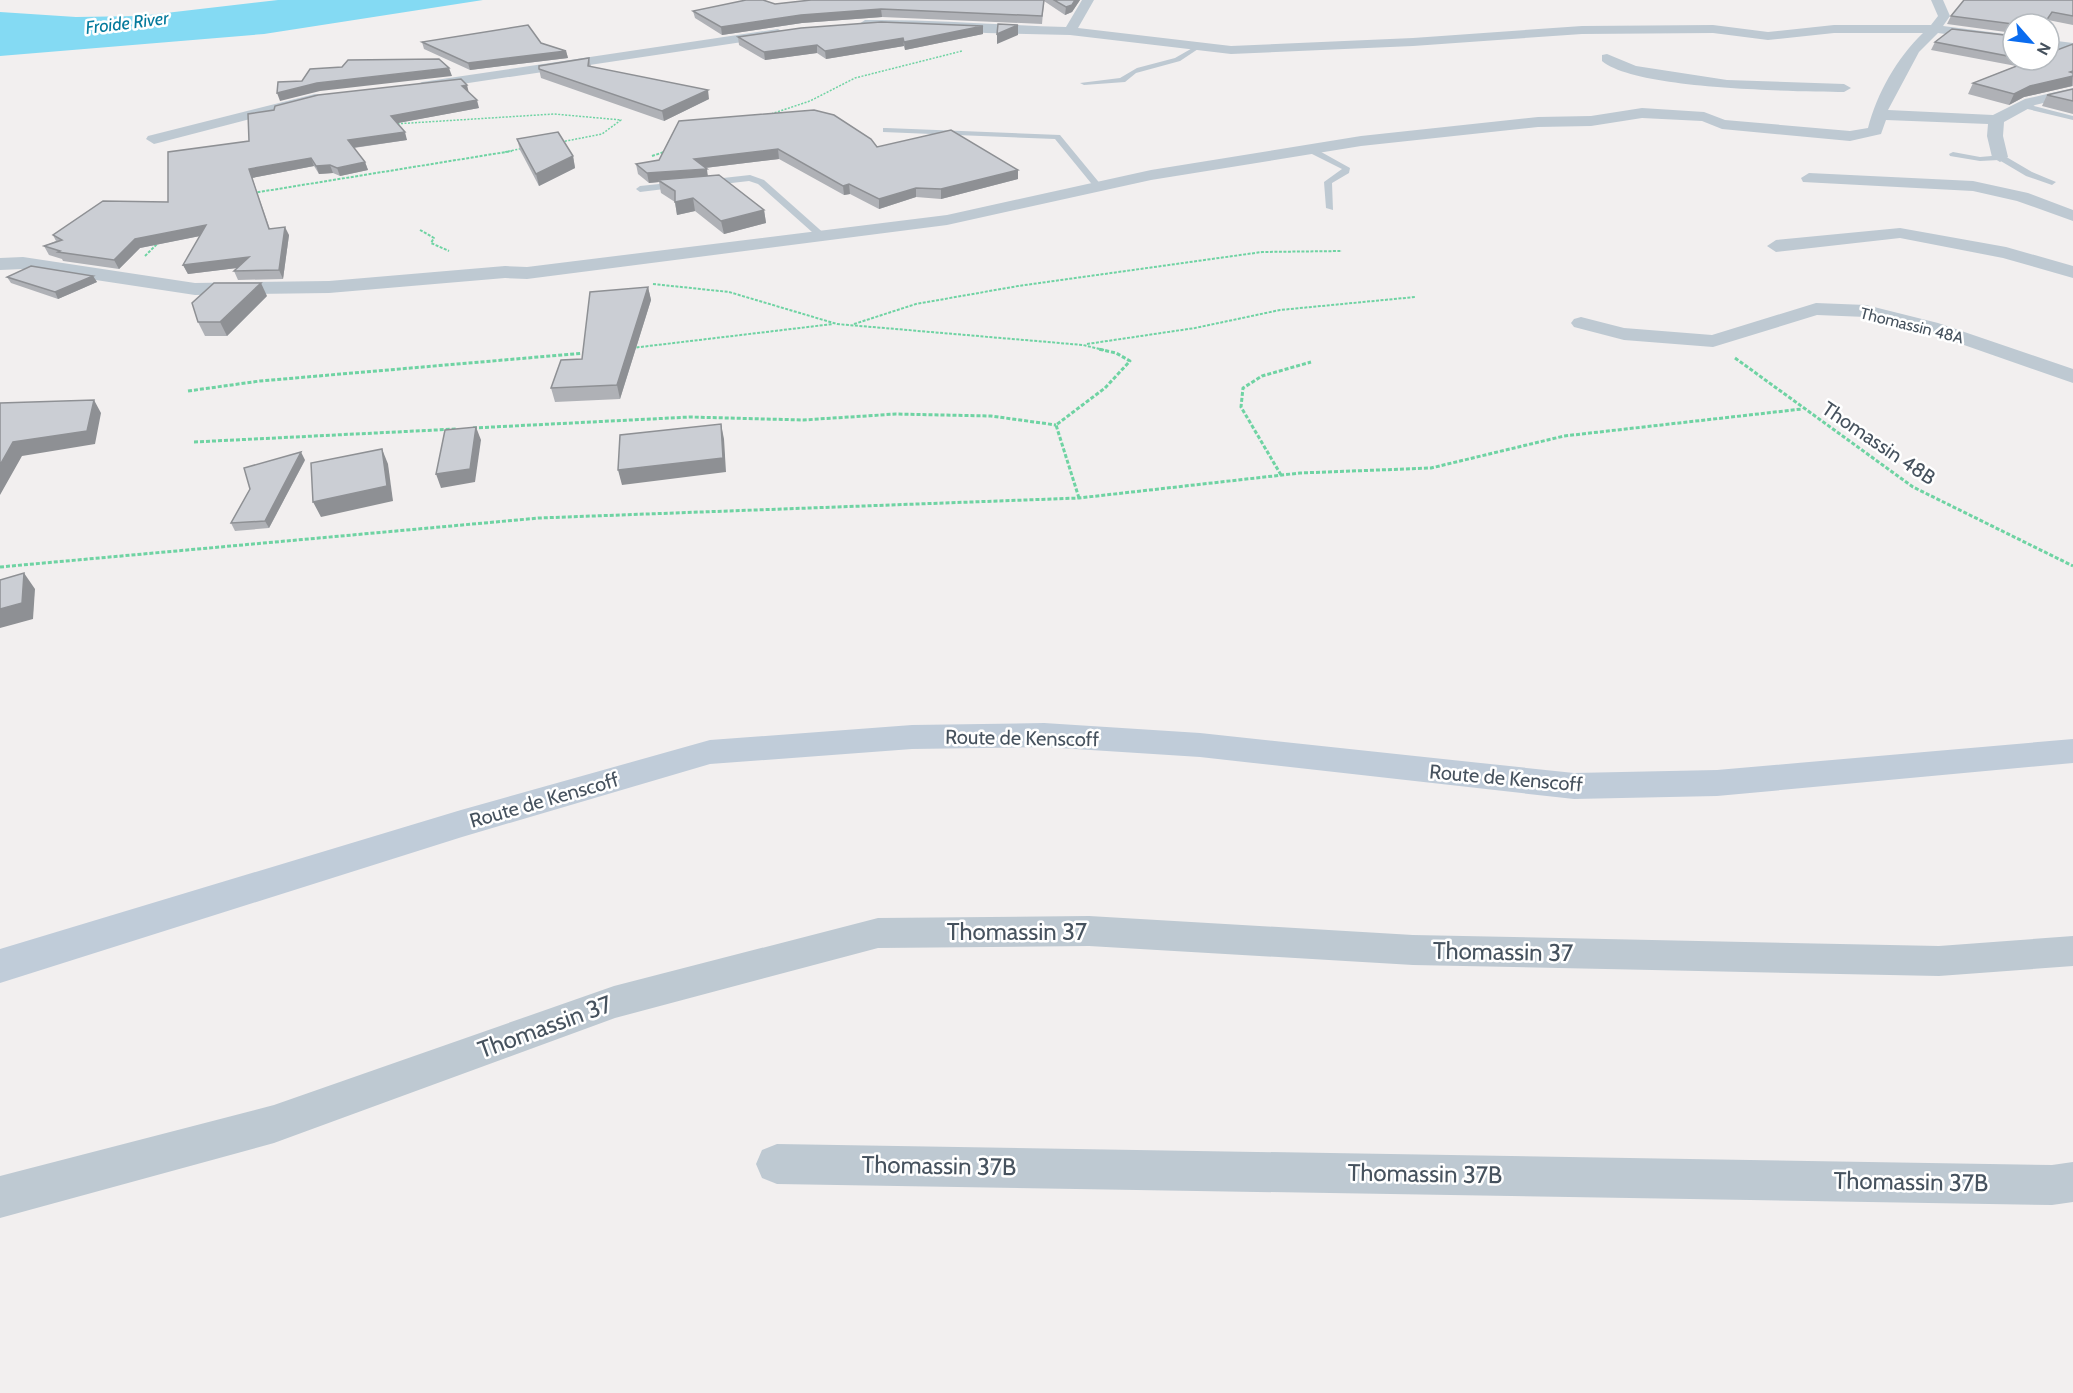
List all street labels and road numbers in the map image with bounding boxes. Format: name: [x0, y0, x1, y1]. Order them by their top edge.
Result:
street label: Thomassin 48A: [1858, 303, 1966, 348]
street label: Thomassin 48B: [1818, 396, 1940, 490]
street label: Route de Kenscoff: [945, 725, 1099, 751]
street label: Route de Kenscoff: [1428, 759, 1584, 797]
street label: Route de Kenscoff: [467, 767, 622, 833]
street label: Thomassin 37: [947, 917, 1087, 946]
street label: Thomassin 37: [1433, 936, 1573, 967]
street label: Thomassin 37: [474, 989, 616, 1064]
street label: Thomassin 37B: [861, 1150, 1017, 1181]
street label: Thomassin 37B: [1347, 1158, 1503, 1189]
street label: Thomassin 37B: [1833, 1166, 1989, 1197]

